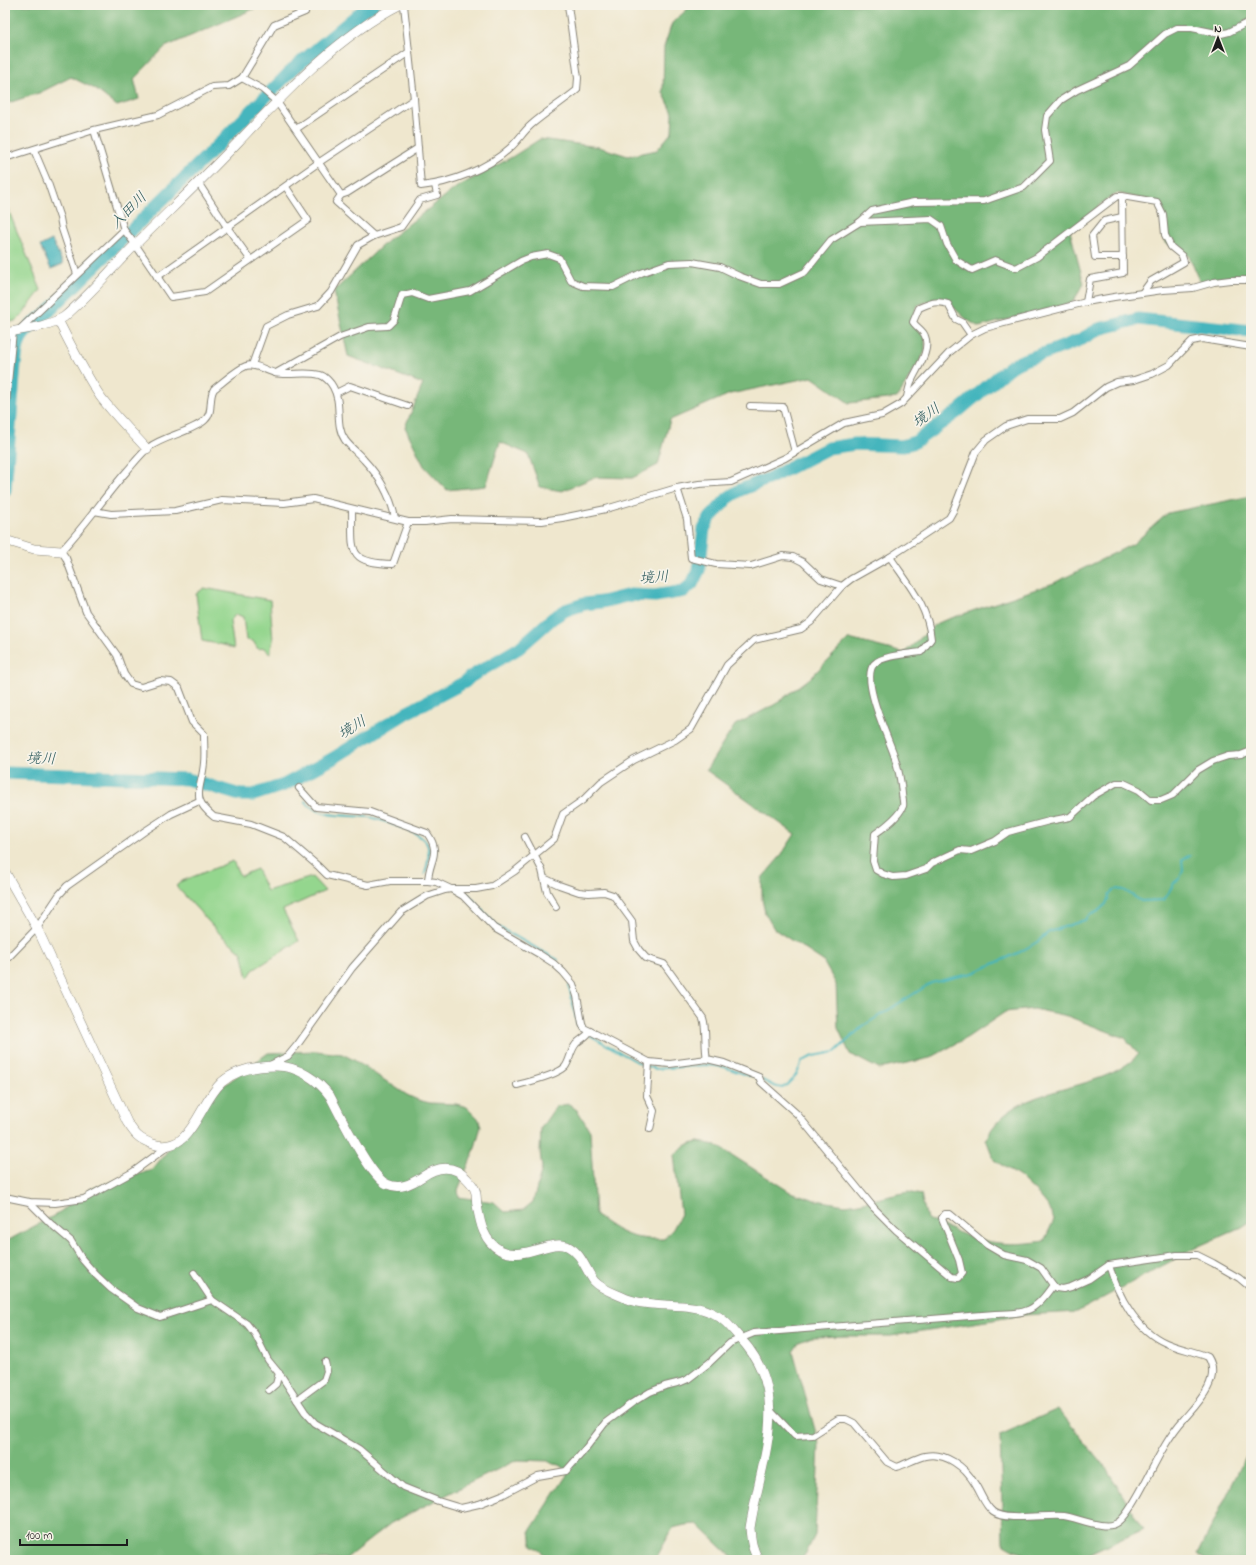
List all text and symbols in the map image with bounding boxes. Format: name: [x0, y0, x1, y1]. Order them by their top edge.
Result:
north arrow: [1198, 18, 1238, 58]
text: N: [1214, 21, 1222, 37]
water label: 入田川: [105, 187, 152, 234]
water label: 境川: [908, 398, 945, 433]
water label: 境川: [638, 566, 670, 590]
water label: 境川: [334, 711, 371, 745]
water label: 境川: [26, 747, 56, 771]
scale bar: [20, 1521, 127, 1547]
text: 100 m: [26, 1527, 53, 1545]

